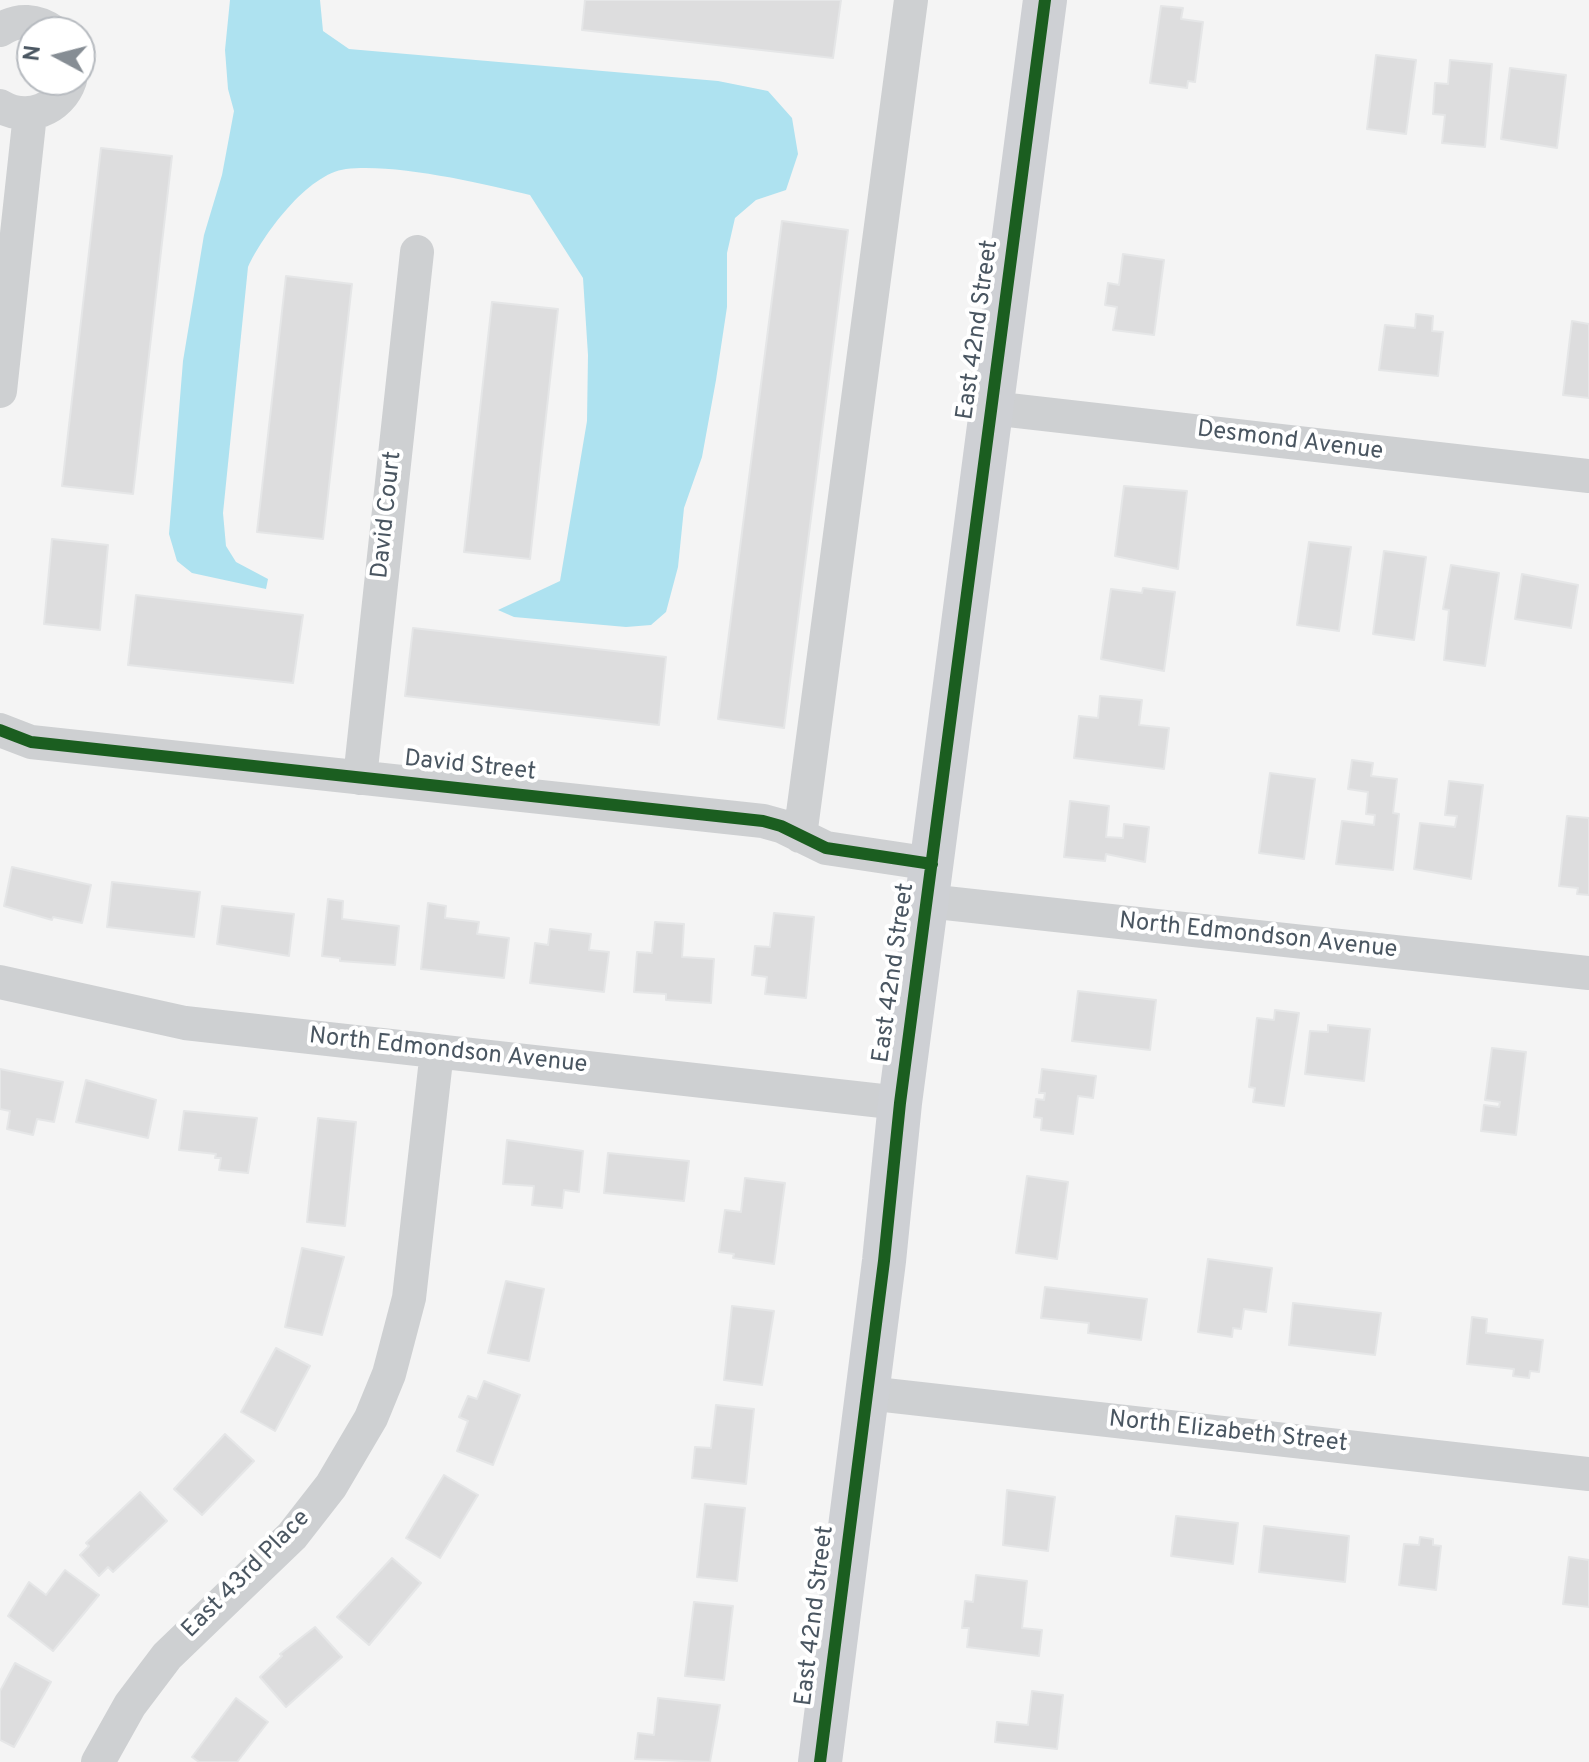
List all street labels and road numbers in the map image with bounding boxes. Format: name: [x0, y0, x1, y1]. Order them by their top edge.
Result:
street label: East 42nd Street: [952, 238, 1006, 422]
street label: Desmond Avenue: [1195, 416, 1385, 468]
street label: David Court: [367, 450, 409, 580]
street label: David Street: [403, 746, 537, 788]
street label: East 42nd Street: [868, 881, 922, 1065]
street label: North Edmondson Avenue: [1117, 908, 1399, 966]
street label: North Edmondson Avenue: [307, 1023, 589, 1081]
street label: North Elizabeth Street: [1107, 1406, 1349, 1460]
street label: East 43rd Place: [177, 1505, 317, 1645]
street label: East 42nd Street: [791, 1524, 841, 1708]

